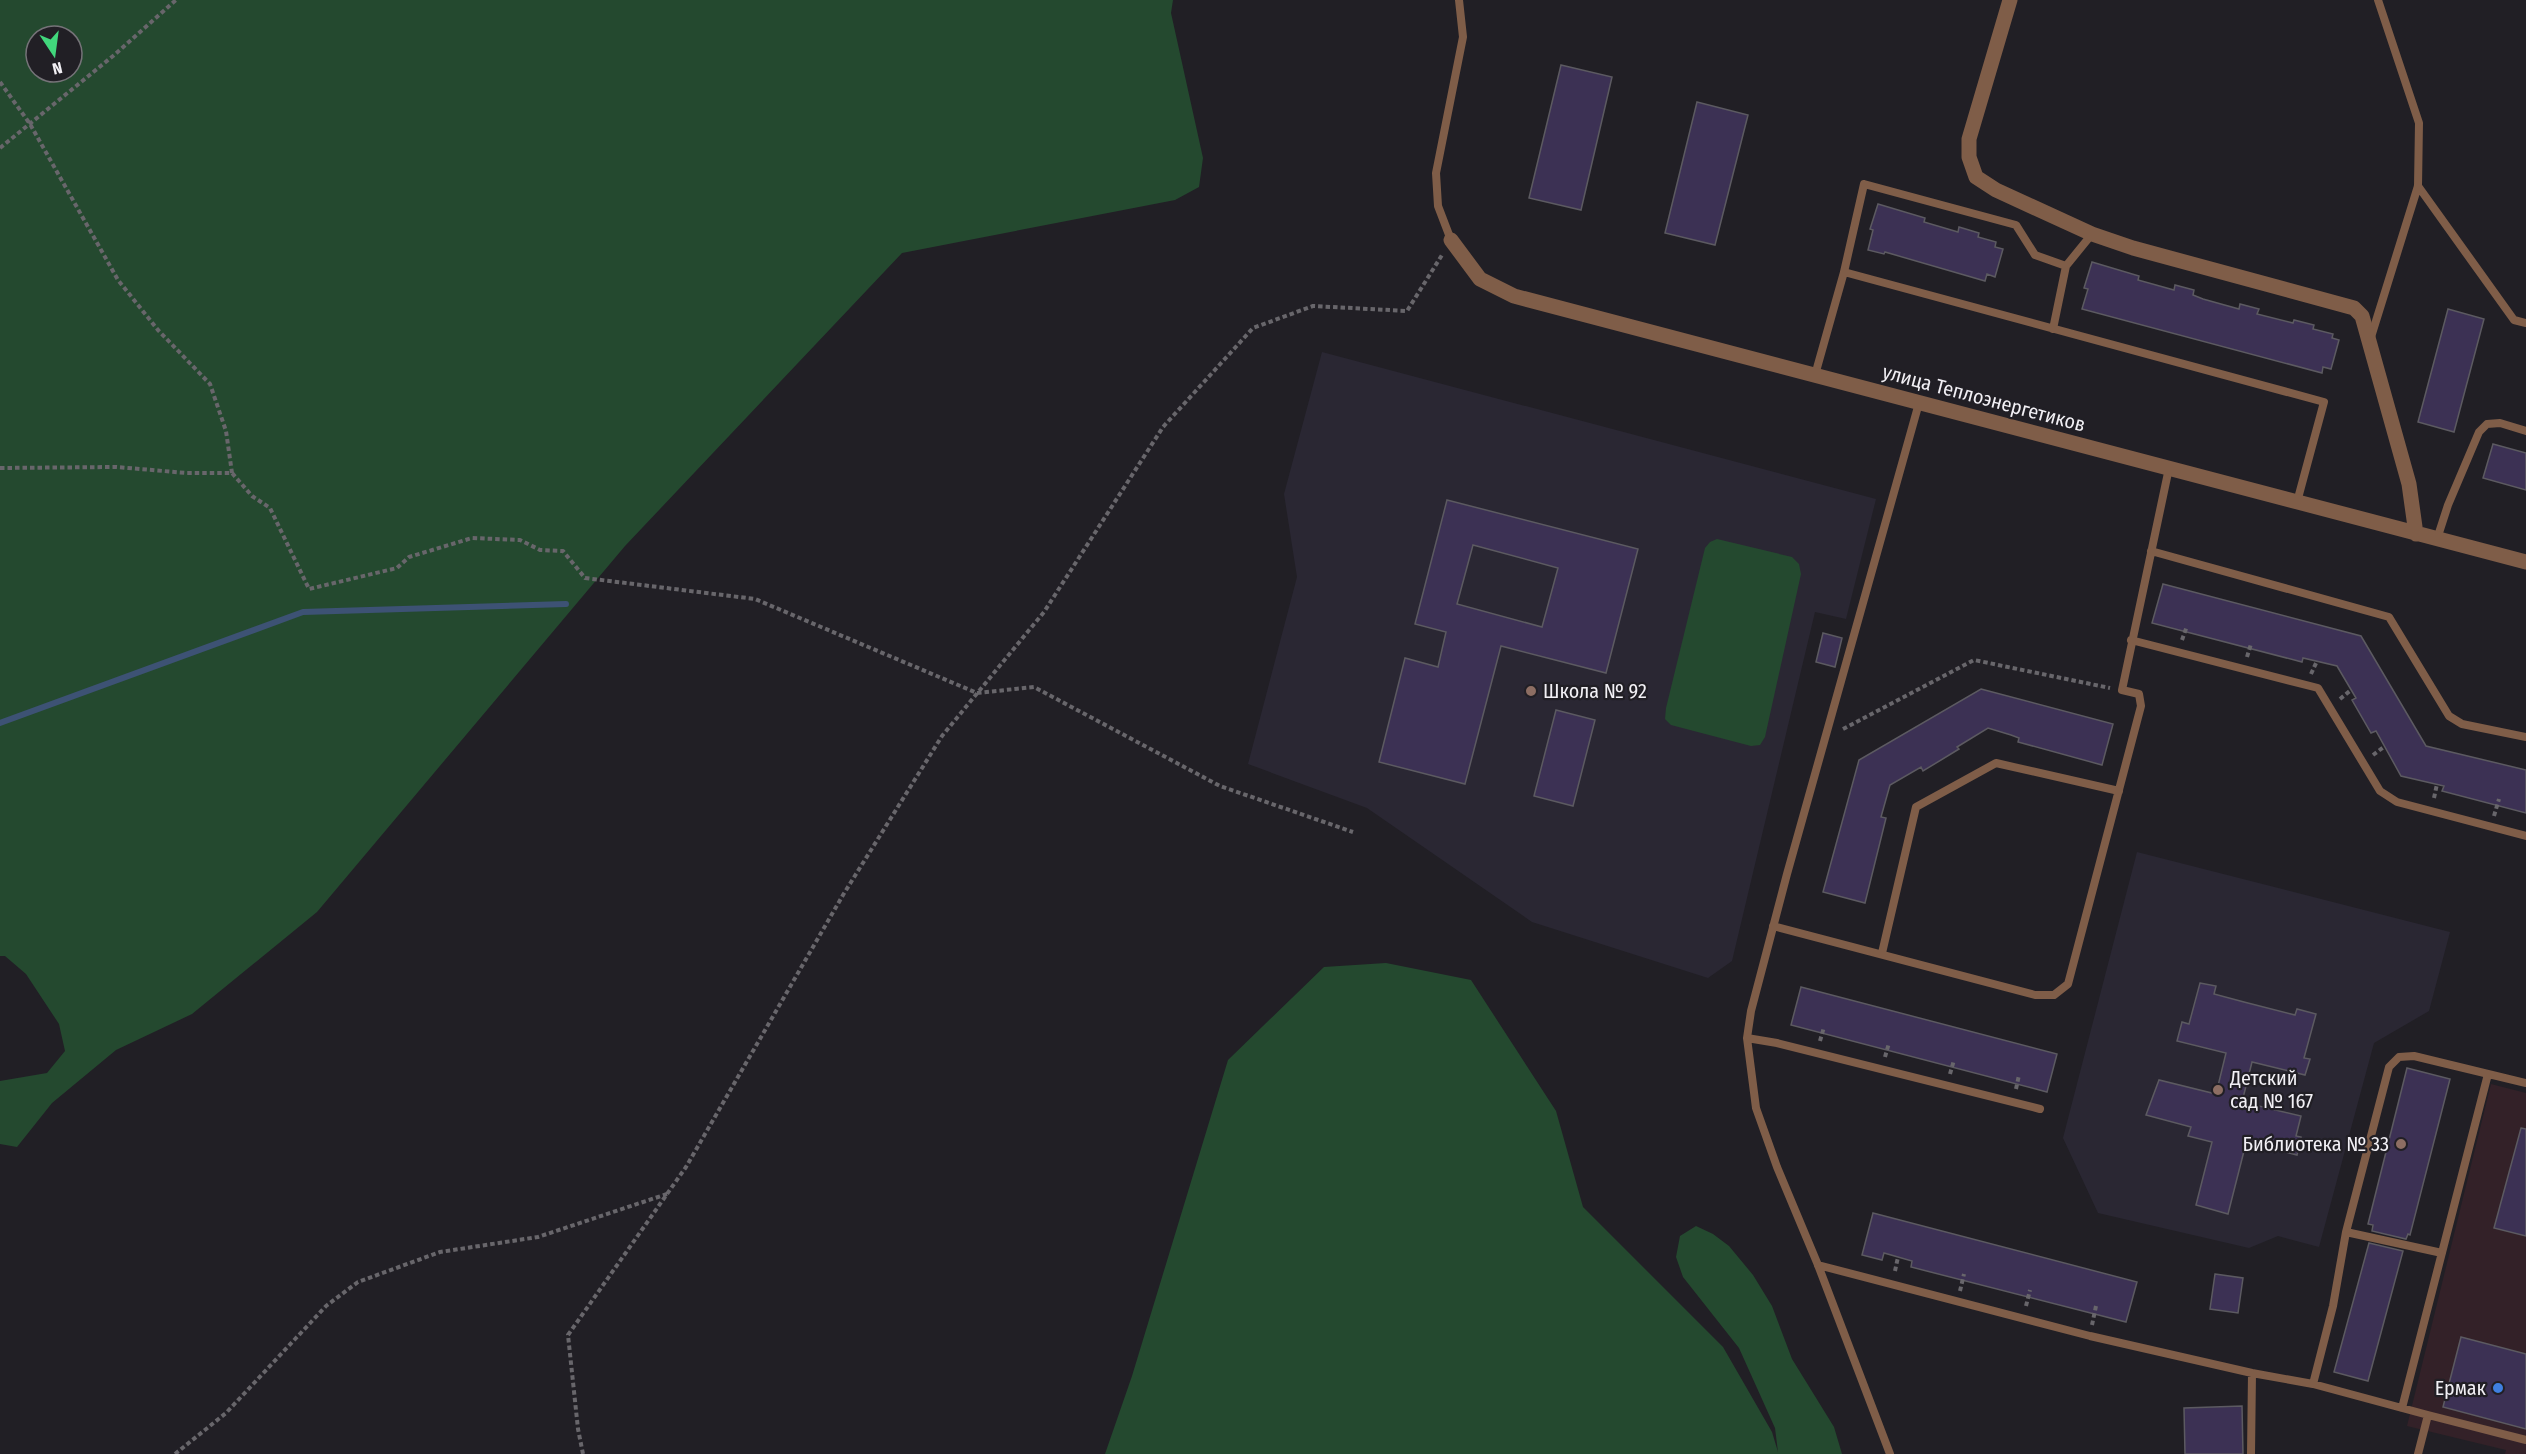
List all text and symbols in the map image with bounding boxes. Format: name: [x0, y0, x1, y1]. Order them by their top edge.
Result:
north arrow: [24, 24, 84, 84]
text: N: [50, 58, 64, 78]
street label: улица Теплоэнергетиков: [1880, 359, 2088, 437]
place label: Школа № 92: [1543, 679, 1647, 703]
marker: Школа № 92: [1524, 684, 1538, 698]
place label: Детский сад № 167: [2229, 1066, 2313, 1113]
marker: Детский сад № 167: [2211, 1083, 2225, 1097]
place label: Библиотека № 33: [2243, 1132, 2389, 1156]
marker: Библиотека № 33: [2394, 1137, 2408, 1151]
place label: Ермак: [2435, 1376, 2487, 1400]
marker: Ермак: [2491, 1381, 2505, 1395]

